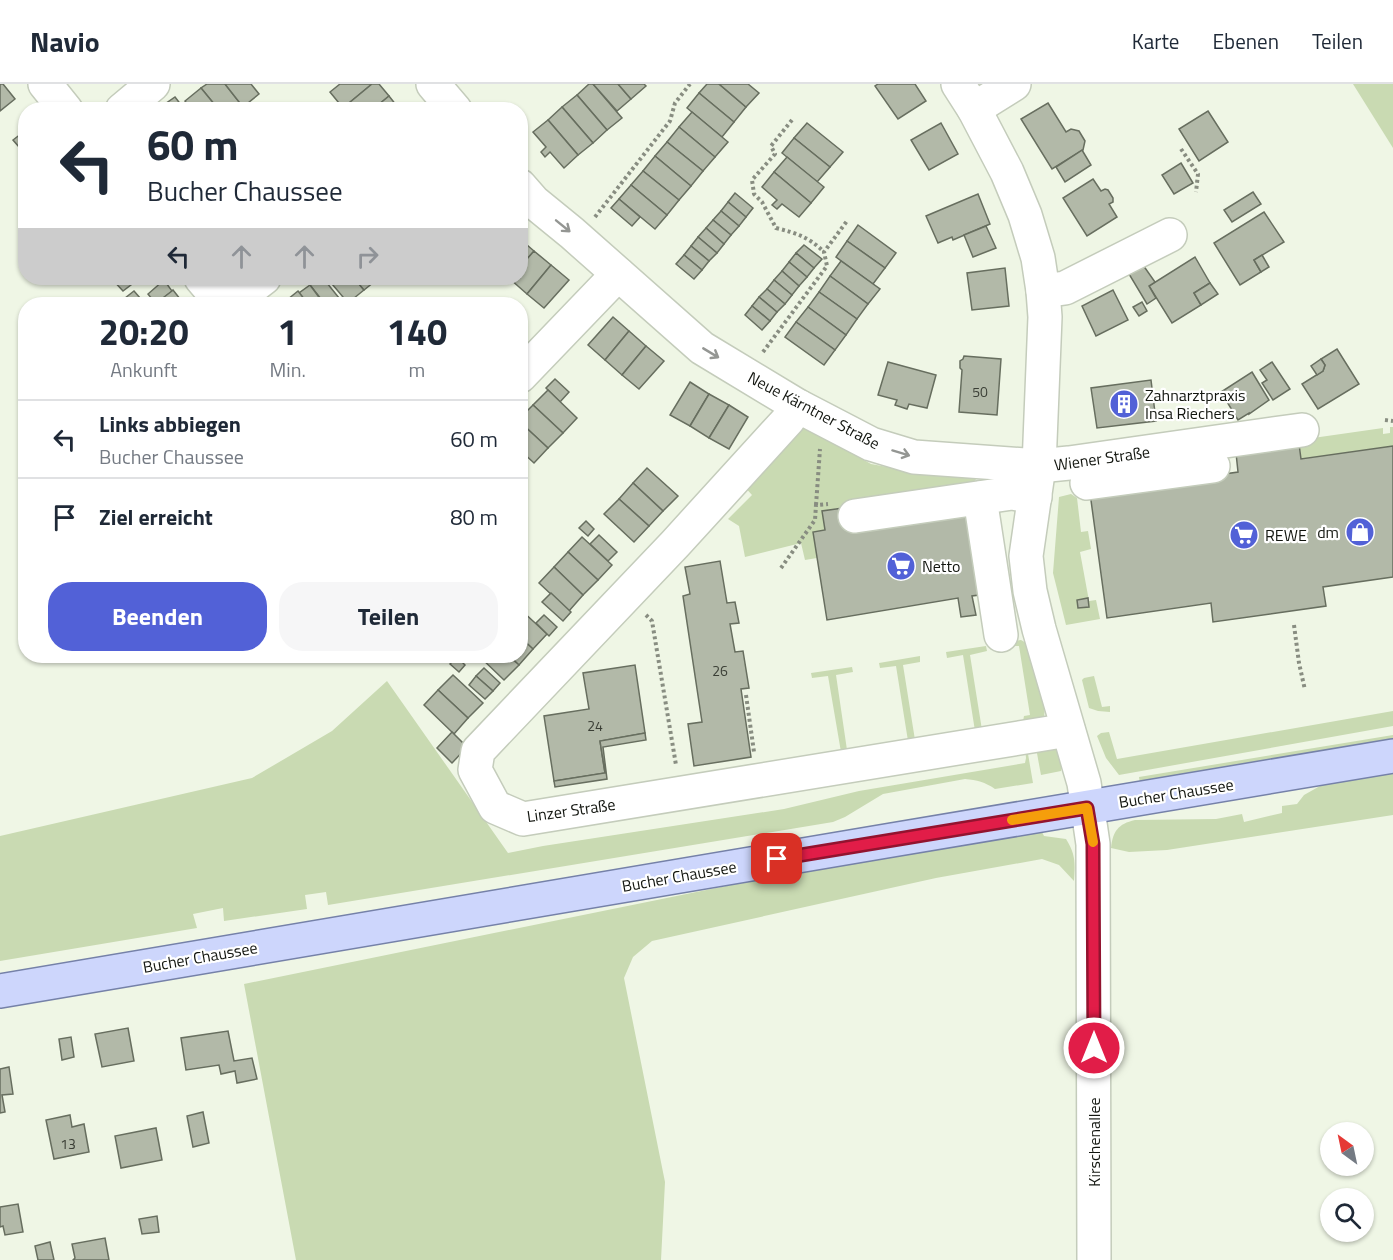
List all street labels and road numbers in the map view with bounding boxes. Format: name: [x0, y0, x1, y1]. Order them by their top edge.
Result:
street label: Neue Kärntner Straße: [744, 365, 884, 455]
street label: Wiener Straße: [1053, 439, 1151, 477]
street label: Bucher Chaussee: [1117, 772, 1235, 814]
street label: Linzer Straße: [525, 792, 617, 828]
street label: Bucher Chaussee: [620, 854, 738, 898]
street label: Bucher Chaussee: [141, 935, 259, 979]
street label: Kirschenallee: [1082, 1097, 1106, 1187]

